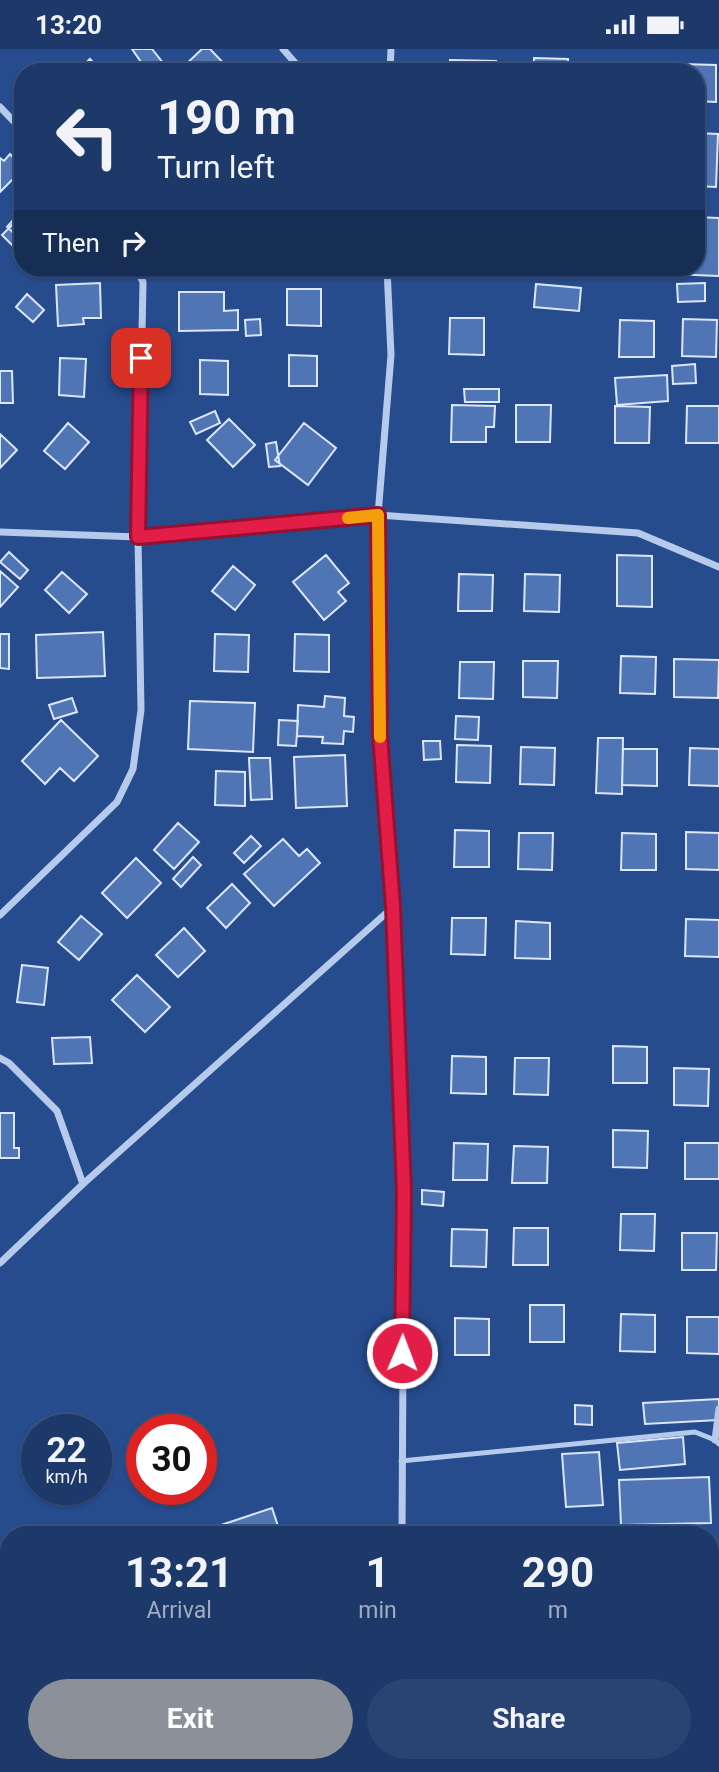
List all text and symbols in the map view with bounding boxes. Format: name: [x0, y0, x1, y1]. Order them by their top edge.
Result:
text: 13:20: [35, 10, 102, 40]
text: 190 m: [157, 89, 296, 146]
icon: left: [42, 91, 133, 182]
text: Turn left: [157, 148, 275, 186]
icon: right: [114, 224, 152, 262]
text: Then: [42, 228, 100, 258]
pin: [111, 328, 171, 388]
icon: arrive: [122, 339, 160, 377]
position arrow: [365, 1316, 439, 1390]
speed limit sign: 30: [126, 1414, 217, 1505]
text: 22: [46, 1430, 87, 1471]
text: km/h: [45, 1466, 88, 1487]
text: 13:21: [125, 1548, 233, 1597]
text: 1: [365, 1548, 390, 1597]
text: 290: [522, 1548, 594, 1597]
text: Arrival: [146, 1597, 212, 1624]
text: min: [358, 1597, 397, 1624]
text: m: [548, 1597, 568, 1624]
button: Exit: [28, 1679, 353, 1759]
button: Share: [367, 1679, 691, 1759]

